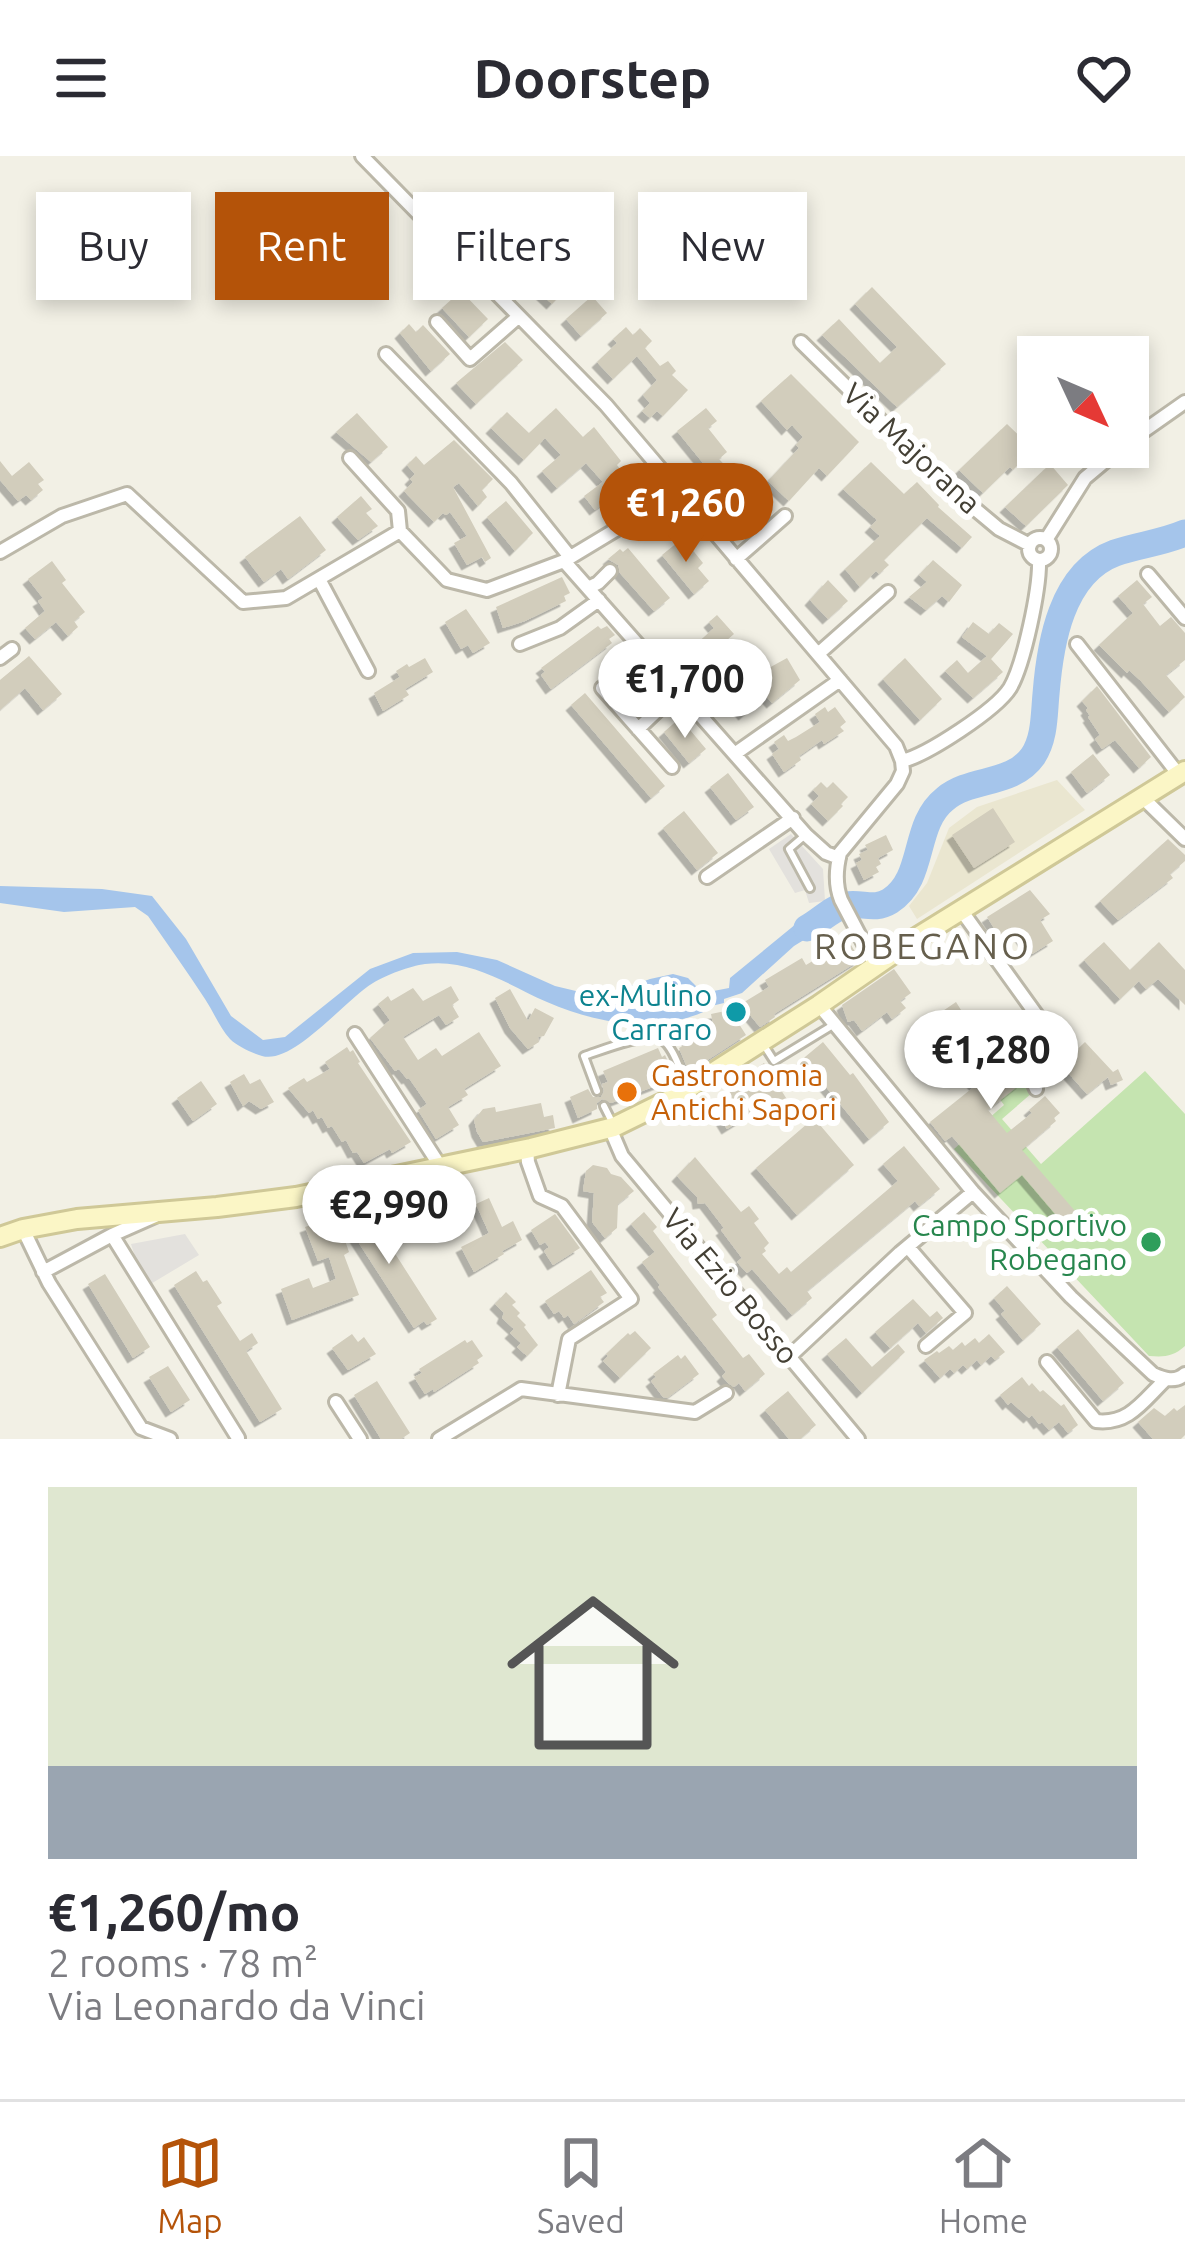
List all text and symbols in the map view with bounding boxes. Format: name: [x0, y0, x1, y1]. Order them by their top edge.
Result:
icon: menu: [48, 45, 114, 111]
icon: heart: [1071, 45, 1137, 111]
text: Doorstep: [474, 48, 711, 108]
chip: Buy: [36, 192, 191, 300]
chip: Rent: [215, 192, 389, 300]
chip: Filters: [413, 192, 614, 300]
chip: New: [638, 192, 807, 300]
north arrow: [1017, 336, 1149, 468]
map controls: [1017, 336, 1149, 468]
street label: Via Majorana: [836, 376, 988, 520]
pin: €1,260: [588, 463, 784, 565]
text: €1,260: [626, 480, 746, 523]
pin: €1,700: [587, 639, 783, 741]
text: €1,700: [625, 656, 745, 699]
district label: ROBEGANO: [814, 925, 1032, 966]
place label: ex-Mulino Carraro: [579, 978, 712, 1046]
marker: ex-Mulino Carraro: [723, 999, 749, 1025]
pin: €1,280: [893, 1010, 1089, 1112]
text: €1,280: [931, 1027, 1051, 1070]
place label: Gastronomia Antichi Sapori: [651, 1058, 837, 1126]
marker: Gastronomia Antichi Sapori: [614, 1079, 640, 1105]
pin: €2,990: [291, 1165, 487, 1267]
text: €2,990: [329, 1182, 449, 1225]
street label: Via Ezio Bosso: [656, 1201, 806, 1371]
place label: Campo Sportivo Robegano: [912, 1208, 1127, 1276]
marker: Campo Sportivo Robegano: [1138, 1229, 1164, 1255]
icon: home: [485, 1565, 701, 1781]
text: €1,260/mo: [48, 1883, 300, 1941]
text: 2 rooms · 78 m²: [48, 1941, 318, 1984]
text: Via Leonardo da Vinci: [48, 1984, 425, 2027]
tab: Map: [157, 2130, 223, 2239]
tab: Saved: [537, 2130, 625, 2239]
tab: Home: [939, 2130, 1028, 2239]

